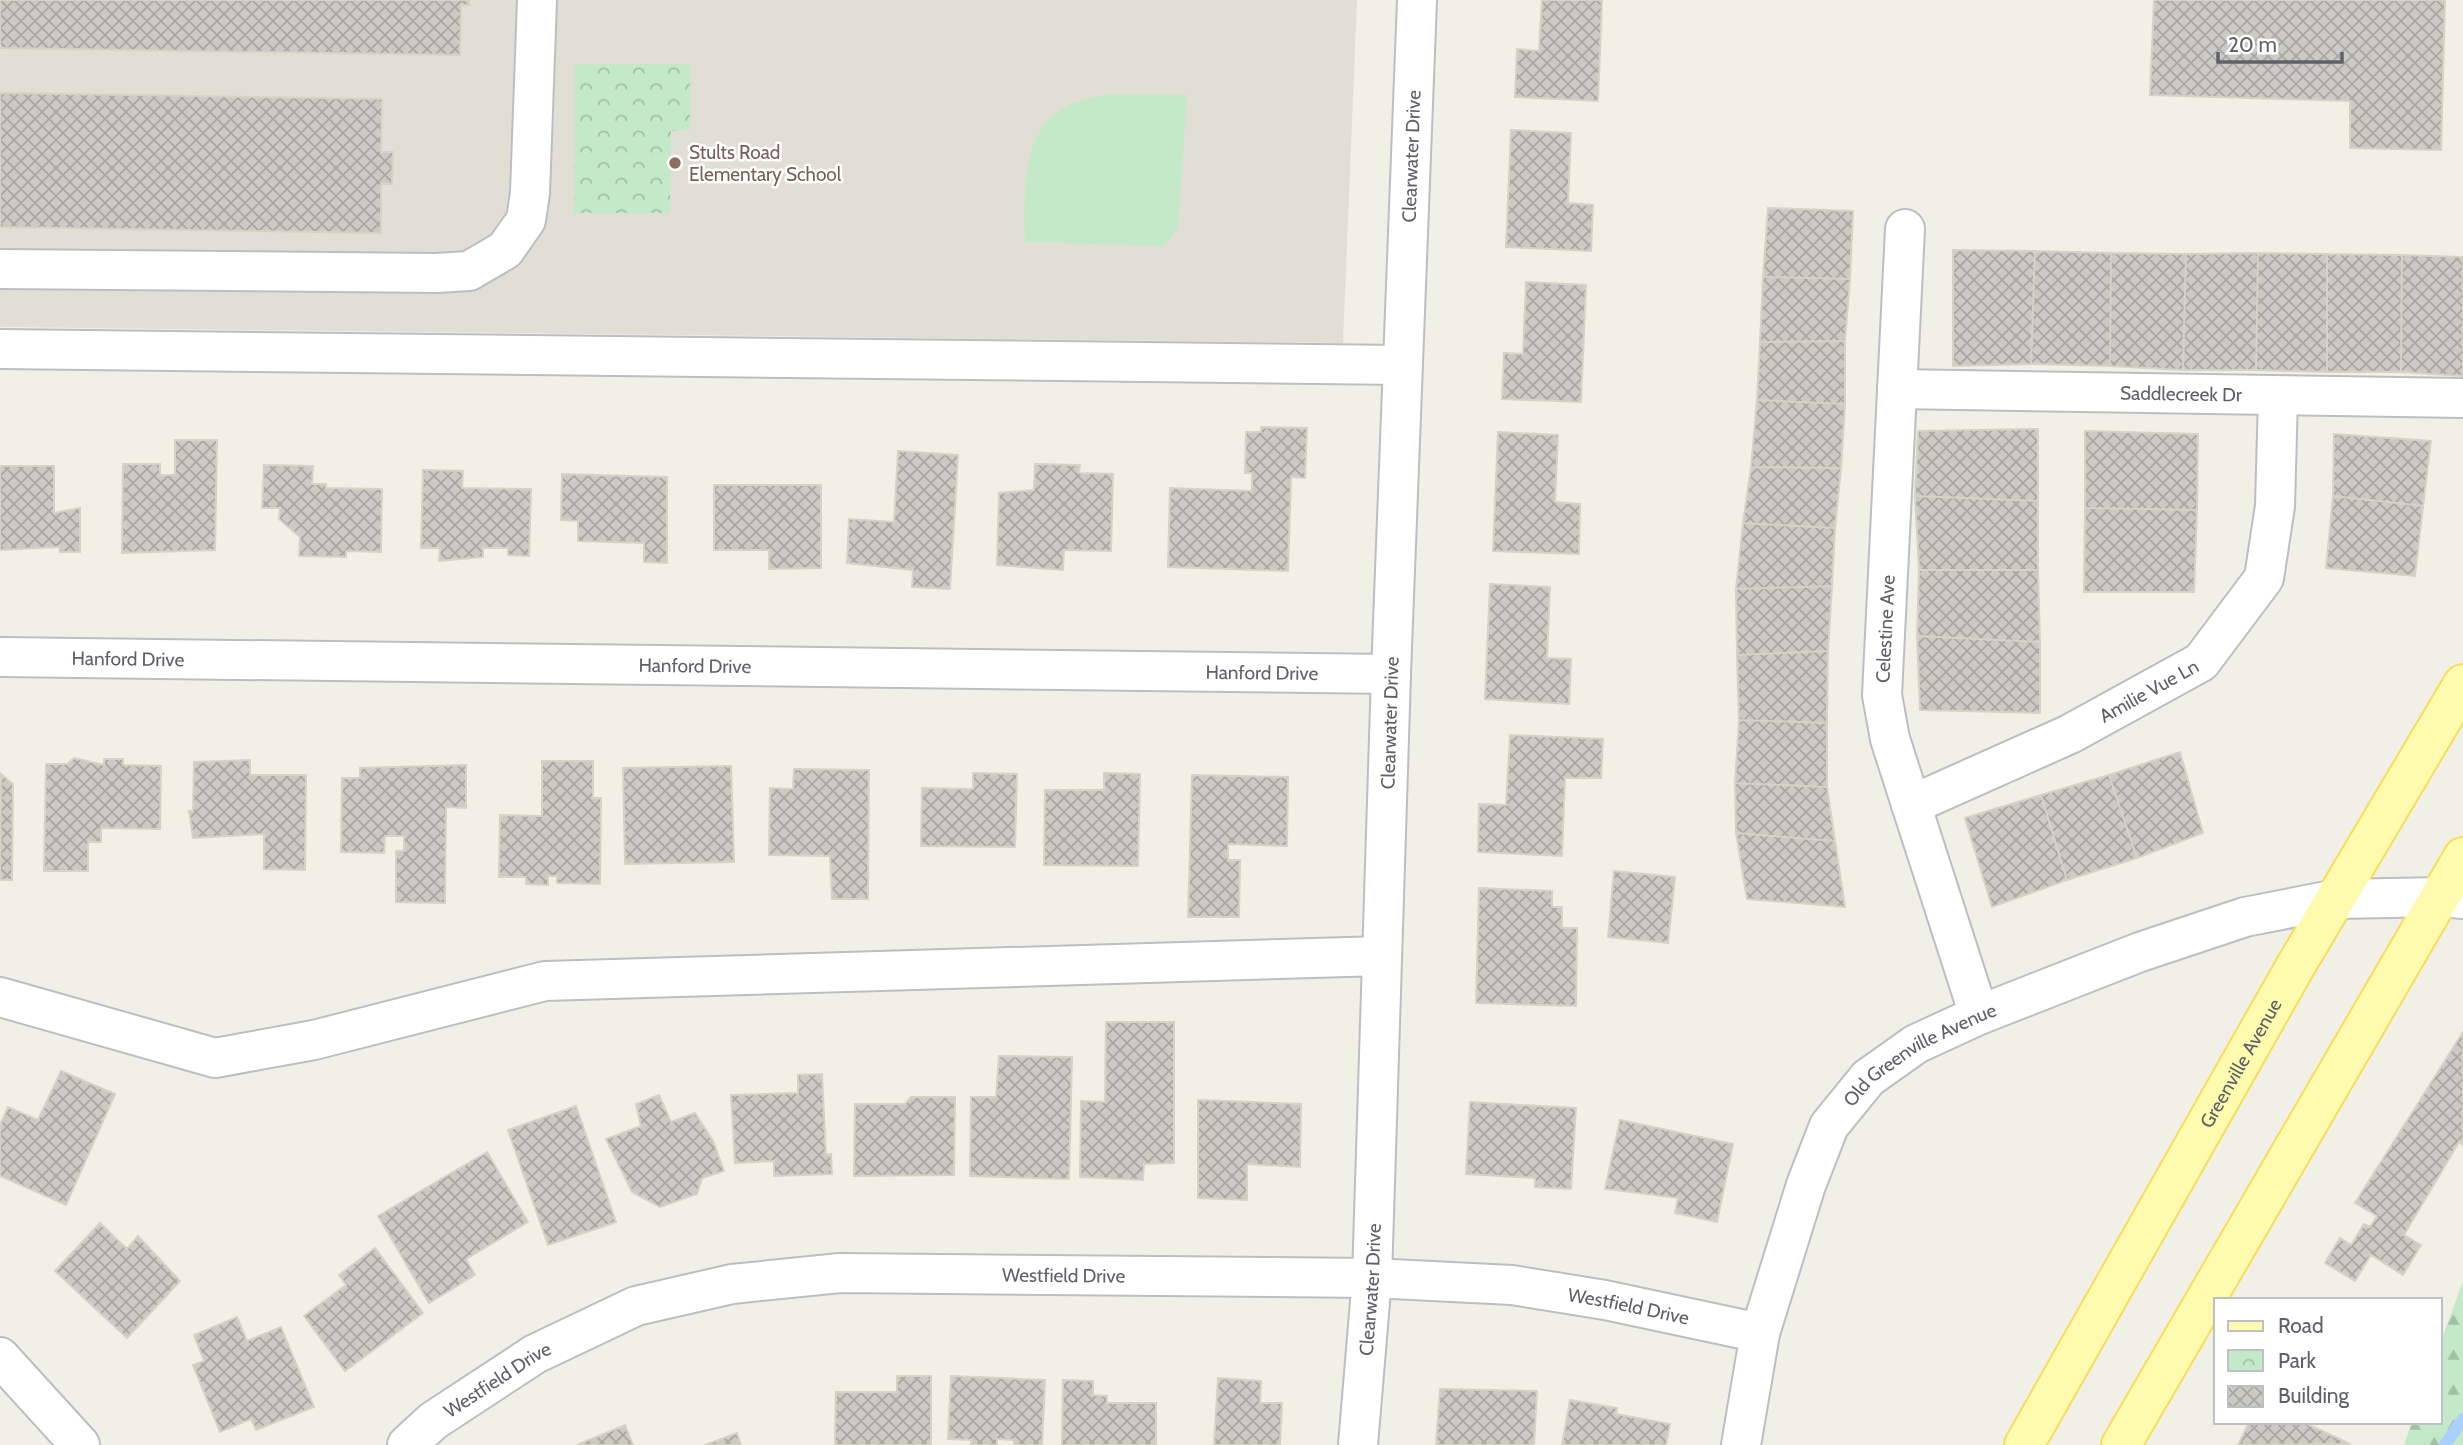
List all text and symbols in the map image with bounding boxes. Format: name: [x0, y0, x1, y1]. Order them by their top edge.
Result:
scale bar: [2218, 21, 2342, 65]
text: 20 m: [2228, 32, 2277, 57]
street label: Clearwater Drive: [1397, 89, 1426, 223]
place label: Stults Road Elementary School: [689, 141, 842, 186]
marker: Stults Road Elementary School: [667, 155, 683, 171]
street label: Saddlecreek Dr: [2120, 382, 2242, 406]
street label: Celestine Ave: [1871, 574, 1900, 684]
street label: Hanford Drive: [71, 647, 185, 671]
street label: Hanford Drive: [638, 654, 752, 678]
street label: Amilie Vue Ln: [2095, 655, 2203, 728]
street label: Clearwater Drive: [1376, 656, 1404, 790]
street label: Hanford Drive: [1205, 661, 1319, 685]
street label: Greenville Avenue: [2195, 994, 2287, 1132]
street label: Old Greenville Avenue: [1839, 998, 2000, 1111]
street label: Clearwater Drive: [1355, 1223, 1386, 1357]
street label: Westfield Drive: [1002, 1264, 1126, 1288]
street label: Westfield Drive: [1566, 1283, 1692, 1330]
legend: [2214, 1298, 2442, 1424]
text: Road: [2278, 1313, 2324, 1338]
street label: Westfield Drive: [440, 1337, 555, 1423]
text: Park: [2278, 1348, 2316, 1373]
text: Building: [2278, 1383, 2350, 1408]

